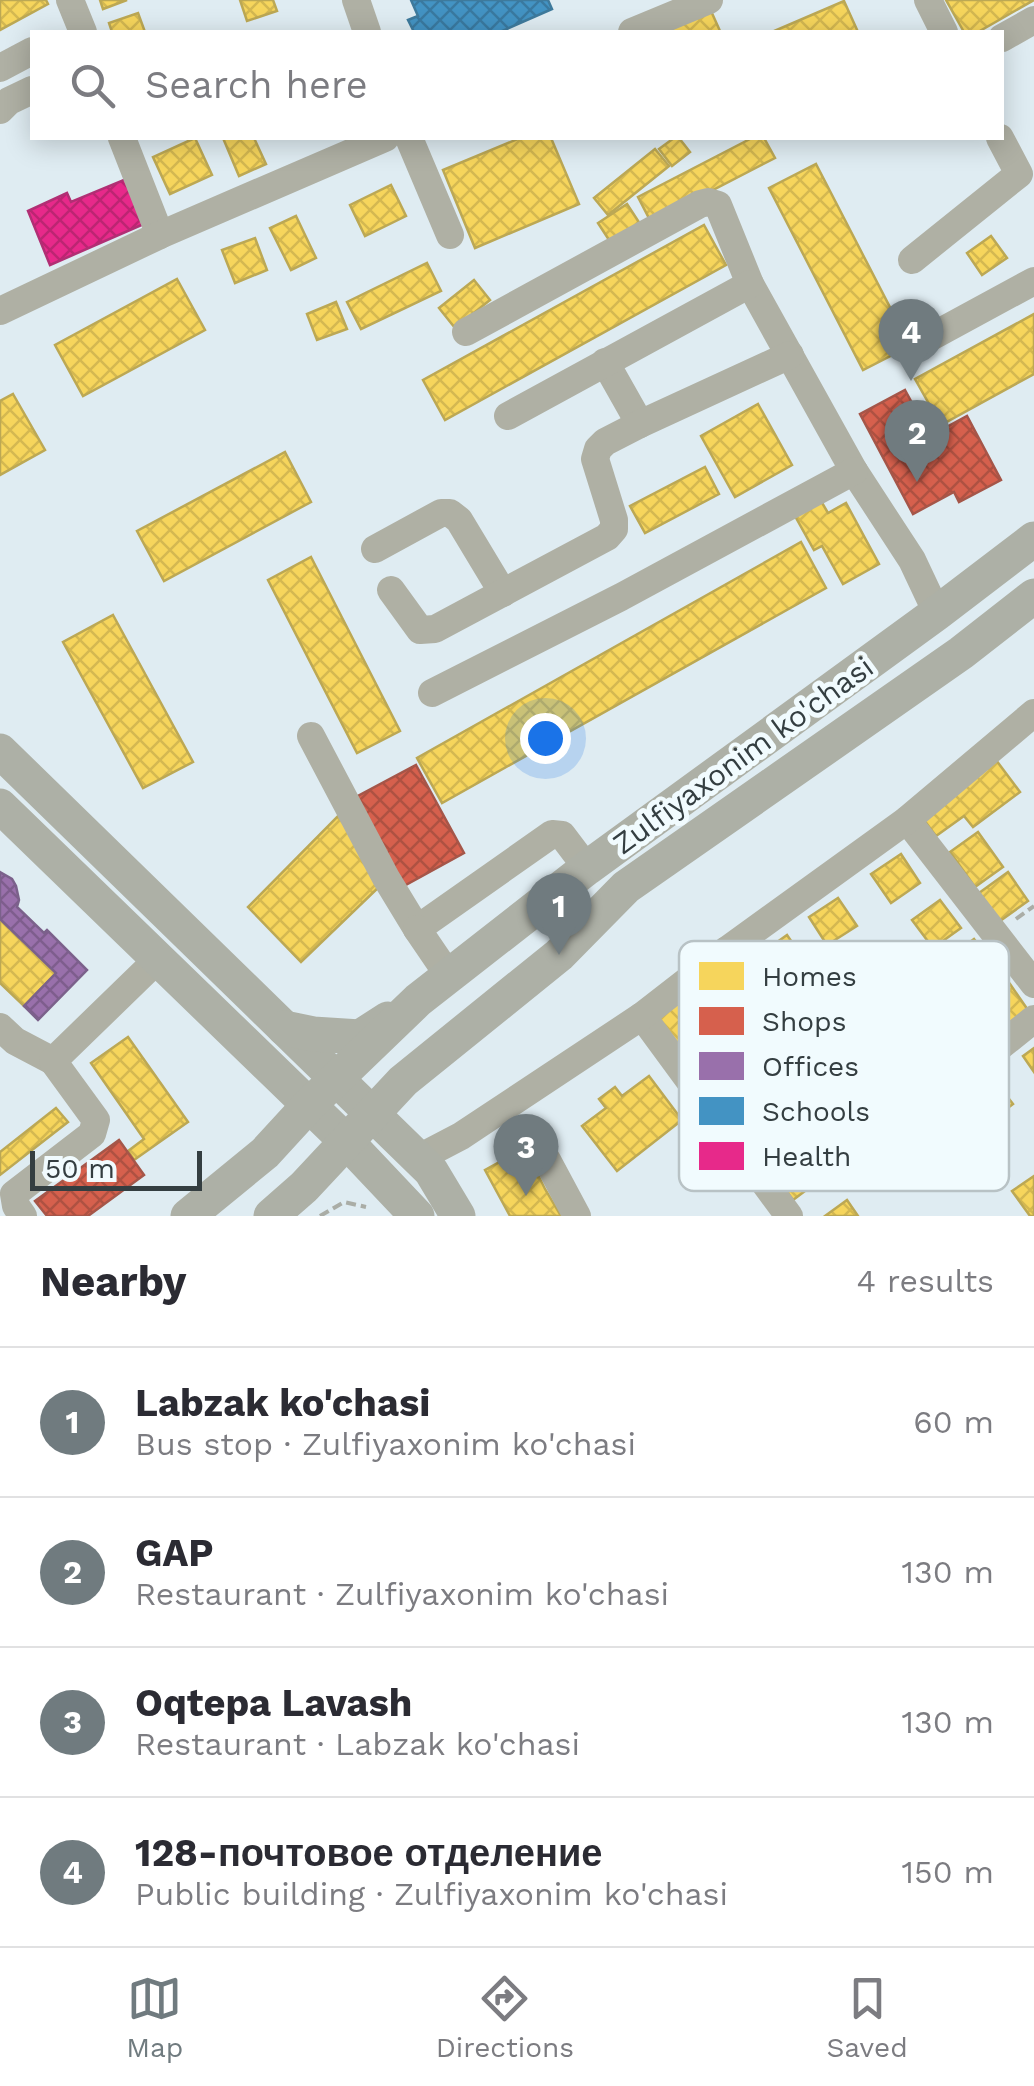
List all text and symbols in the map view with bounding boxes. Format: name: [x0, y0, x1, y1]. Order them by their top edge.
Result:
search box: [30, 30, 1004, 140]
icon: search: [65, 58, 120, 113]
text: Search here: [145, 63, 368, 107]
pin: 4: [878, 298, 944, 381]
pin: 2: [884, 400, 950, 482]
street label: Zulfiyaxonim ko'chasi: [606, 649, 880, 861]
your location: [520, 713, 571, 764]
pin: 1: [526, 872, 592, 955]
legend: [679, 941, 1009, 1191]
text: Homes: [762, 960, 857, 993]
text: Shops: [762, 1005, 846, 1038]
text: Offices: [762, 1050, 859, 1083]
text: Schools: [762, 1095, 870, 1128]
pin: 3: [494, 1114, 558, 1196]
text: Health: [762, 1140, 851, 1173]
scale bar: [30, 1146, 202, 1190]
text: 50 m: [45, 1152, 115, 1185]
text: Nearby: [40, 1257, 187, 1306]
text: 4 results: [856, 1262, 994, 1300]
text: Labzak ko'chasi: [135, 1381, 430, 1425]
text: 1: [66, 1403, 79, 1441]
text: 60 m: [913, 1403, 994, 1441]
text: Bus stop · Zulfiyaxonim ko'chasi: [135, 1425, 636, 1463]
text: GAP: [135, 1531, 214, 1575]
text: 2: [63, 1553, 82, 1591]
text: 130 m: [902, 1553, 994, 1591]
text: Restaurant · Zulfiyaxonim ko'chasi: [135, 1575, 669, 1613]
text: Oqtepa Lavash: [135, 1681, 412, 1725]
text: 3: [63, 1703, 82, 1741]
text: 130 m: [902, 1703, 994, 1741]
text: Restaurant · Labzak ko'chasi: [135, 1725, 580, 1763]
text: 128-почтовое отделение: [135, 1831, 602, 1875]
text: 4: [62, 1853, 83, 1891]
text: 150 m: [902, 1853, 994, 1891]
text: Public building · Zulfiyaxonim ko'chasi: [135, 1875, 728, 1913]
tab: Map: [126, 1971, 183, 2064]
tab: Directions: [436, 1971, 574, 2064]
tab: Saved: [826, 1971, 908, 2064]

